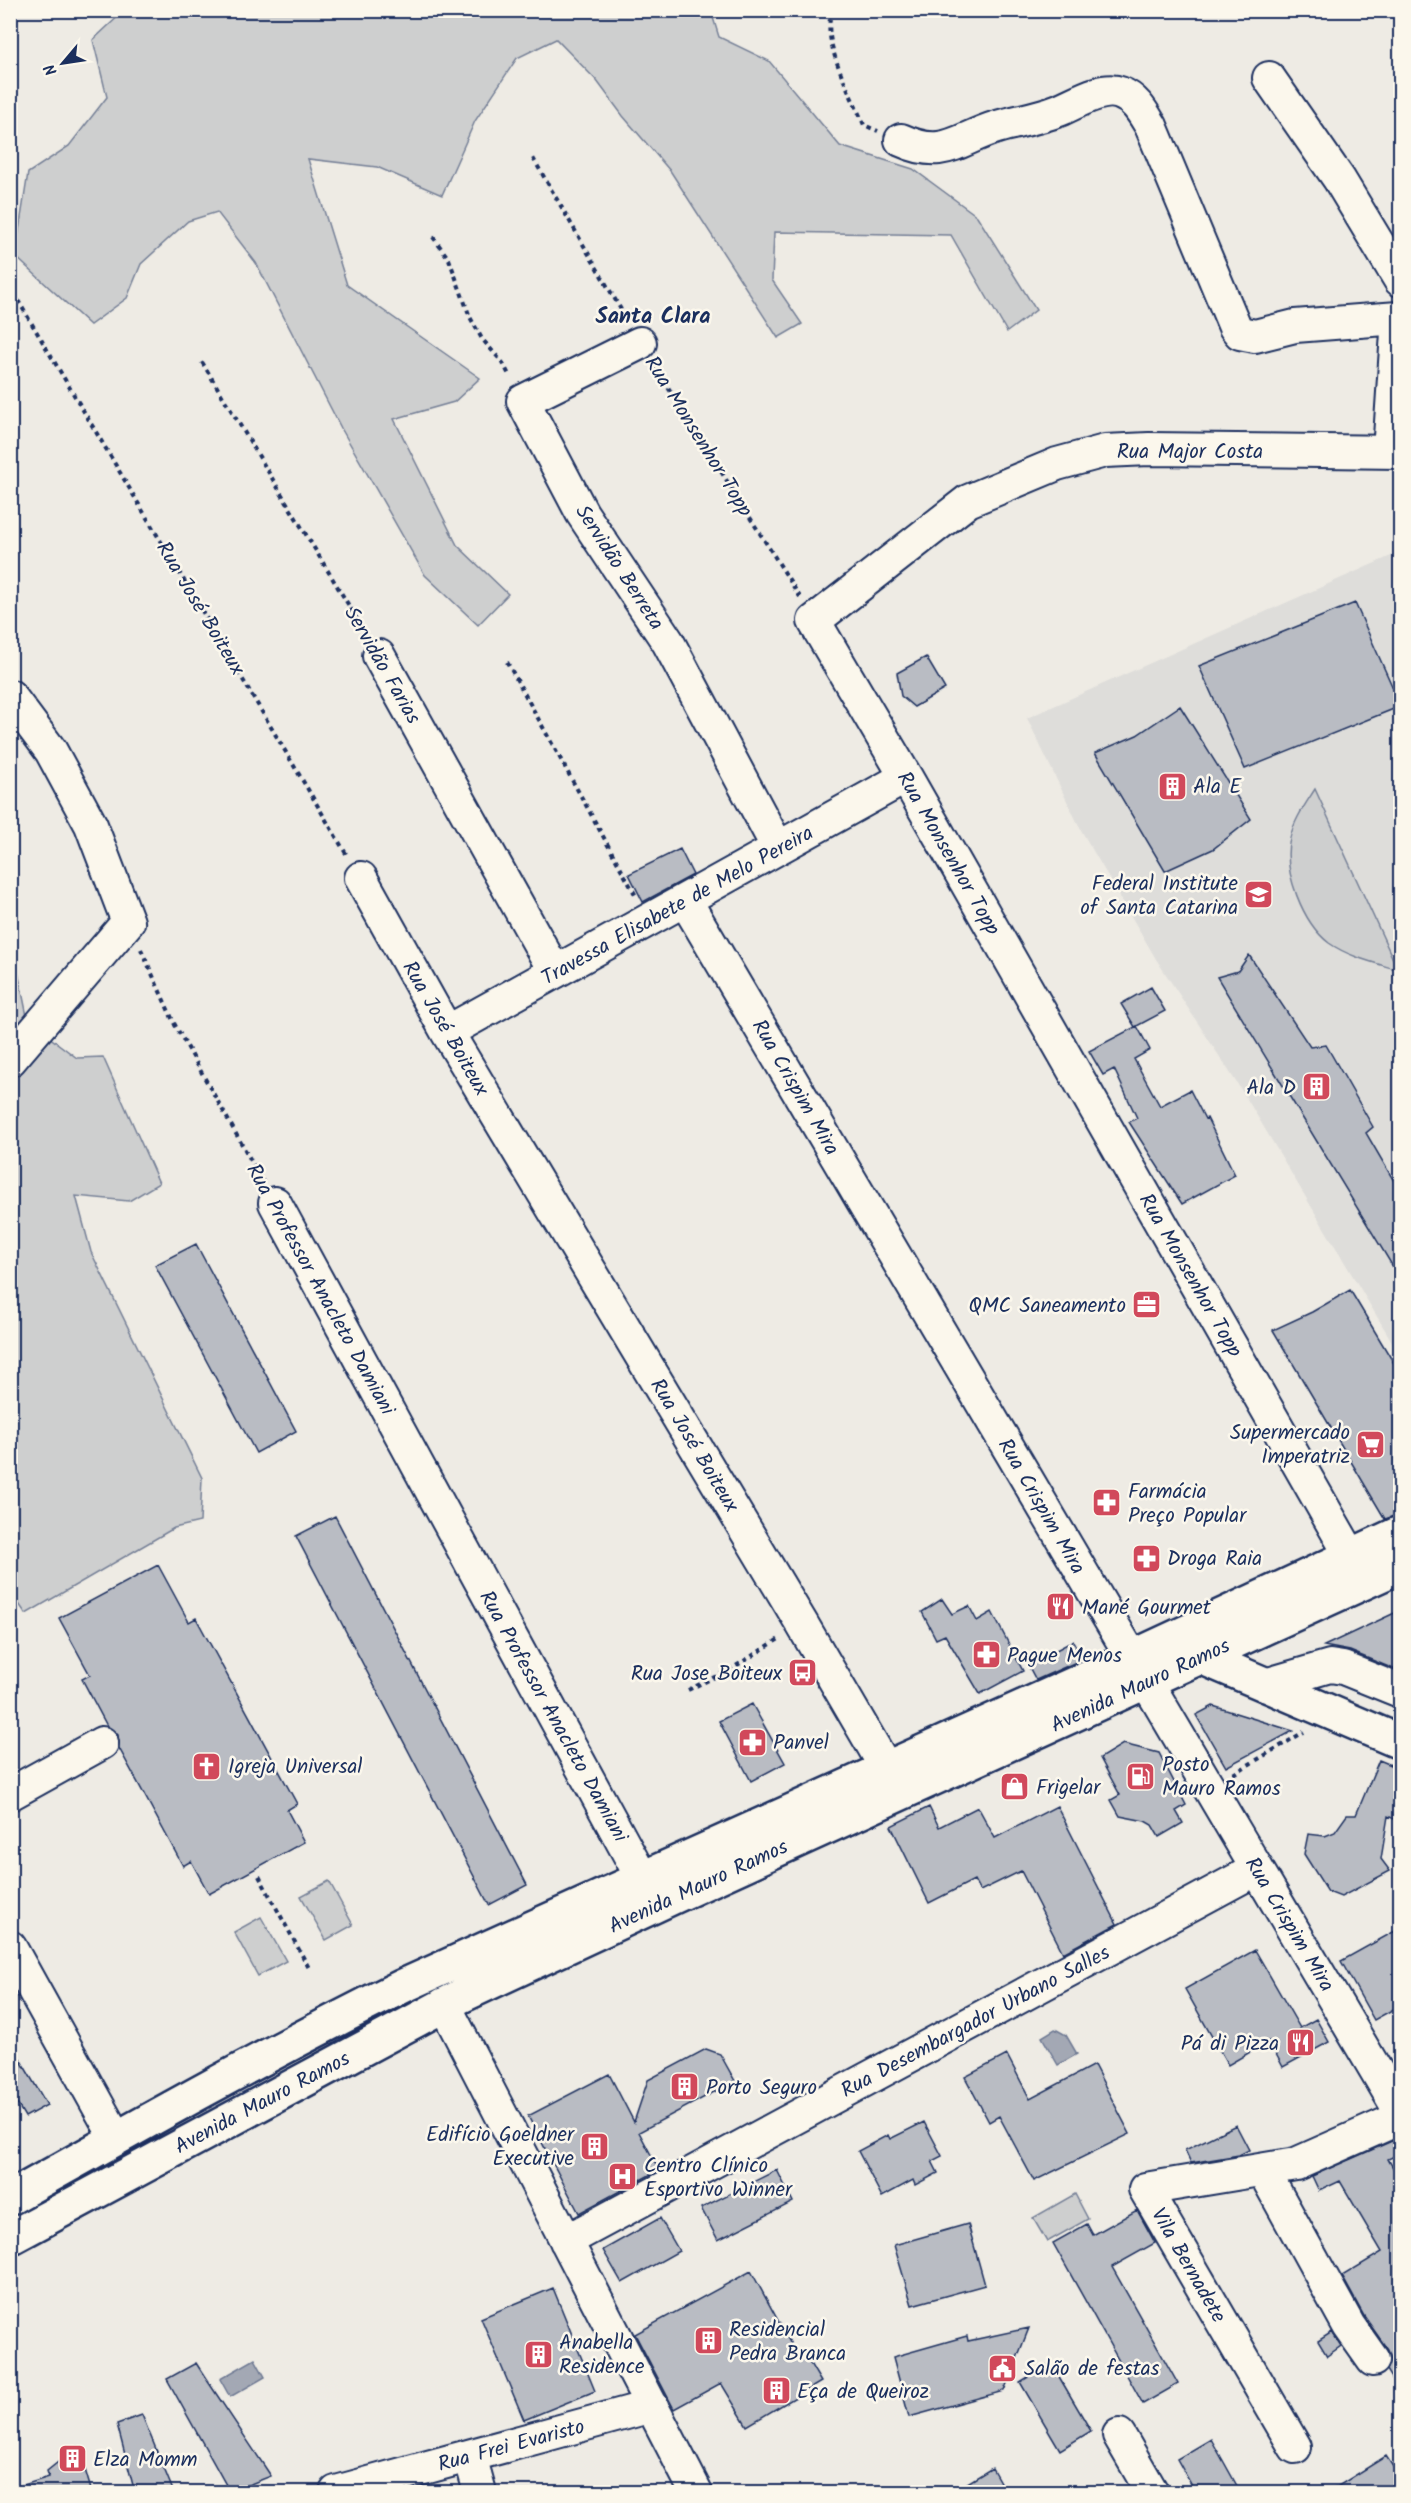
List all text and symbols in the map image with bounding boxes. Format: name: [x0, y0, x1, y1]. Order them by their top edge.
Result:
north arrow: [33, 33, 93, 93]
text: N: [38, 59, 65, 80]
district label: Santa Clara: [596, 300, 711, 335]
street label: Rua Monsenhor Topp: [635, 350, 761, 524]
street label: Rua Major Costa: [1117, 436, 1263, 469]
street label: Servidão Berreta: [566, 498, 672, 637]
street label: Rua José Boiteux: [147, 536, 253, 683]
street label: Servidão Farias: [335, 601, 429, 731]
street label: Rua Monsenhor Topp: [887, 766, 1008, 942]
building icon: Ala E: [1156, 770, 1188, 802]
place label: Ala E: [1193, 771, 1242, 804]
street label: Travessa Elisabete de Melo Pereira: [536, 818, 820, 995]
place label: Federal Institute of Santa Catarina: [1080, 868, 1239, 925]
school or university icon: Federal Institute of Santa Catarina: [1243, 879, 1275, 911]
street label: Rua José Boiteux: [393, 955, 497, 1103]
street label: Rua Crispim Mira: [742, 1013, 847, 1162]
building icon: Ala D: [1301, 1071, 1333, 1103]
place label: Ala D: [1246, 1072, 1296, 1105]
street label: Rua Professor Anacleto Damiani: [237, 1158, 403, 1423]
street label: Rua Monsenhor Topp: [1129, 1188, 1250, 1364]
office icon: QMC Saneamento: [1131, 1289, 1163, 1321]
place label: QMC Saneamento: [968, 1290, 1126, 1323]
street label: Rua José Boiteux: [641, 1373, 747, 1520]
place label: Supermercado Imperatriz: [1230, 1417, 1350, 1474]
supermarket icon: Supermercado Imperatriz: [1355, 1428, 1387, 1460]
street label: Rua Crispim Mira: [988, 1432, 1093, 1581]
place label: Farmácia Preço Popular: [1128, 1476, 1247, 1533]
pharmacy icon: Farmácia Preço Popular: [1091, 1487, 1123, 1519]
pharmacy icon: Droga Raia: [1130, 1542, 1162, 1574]
place label: Droga Raia: [1167, 1543, 1262, 1576]
street label: Rua Professor Anacleto Damiani: [470, 1585, 636, 1850]
restaurant icon: Mané Gourmet: [1045, 1591, 1077, 1623]
place label: Mané Gourmet: [1082, 1592, 1212, 1625]
street label: Avenida Mauro Ramos: [1045, 1630, 1236, 1742]
pharmacy icon: Pague Menos: [970, 1639, 1002, 1671]
place label: Pague Menos: [1007, 1640, 1122, 1673]
bus stop icon: Rua Jose Boiteux: [787, 1657, 819, 1689]
place label: Rua Jose Boiteux: [631, 1658, 783, 1691]
pharmacy icon: Panvel: [736, 1726, 768, 1758]
place label: Panvel: [773, 1727, 829, 1760]
place label: Posto Mauro Ramos: [1162, 1749, 1281, 1806]
church icon: Igreja Universal: [191, 1750, 223, 1782]
place label: Igreja Universal: [228, 1751, 362, 1784]
fuel station icon: Posto Mauro Ramos: [1125, 1760, 1157, 1792]
shop icon: Frigelar: [999, 1771, 1031, 1803]
place label: Frigelar: [1036, 1772, 1101, 1805]
street label: Avenida Mauro Ramos: [603, 1831, 794, 1943]
street label: Rua Crispim Mira: [1235, 1851, 1342, 1999]
street label: Rua Desembargador Urbano Salles: [835, 1937, 1116, 2108]
restaurant icon: Pá di Pizza: [1284, 2027, 1316, 2059]
place label: Pá di Pizza: [1181, 2028, 1279, 2061]
street label: Avenida Mauro Ramos: [169, 2043, 356, 2164]
building icon: Porto Seguro: [669, 2071, 701, 2103]
place label: Porto Seguro: [706, 2072, 817, 2105]
place label: Edifício Goeldner Executive: [426, 2119, 575, 2176]
building icon: Edifício Goeldner Executive: [579, 2130, 611, 2162]
place label: Centro Clínico Esportivo Winner: [644, 2150, 793, 2207]
hospital icon: Centro Clínico Esportivo Winner: [607, 2161, 639, 2193]
street label: Vila Bernadete: [1141, 2202, 1234, 2330]
place label: Residencial Pedra Branca: [729, 2314, 846, 2371]
building icon: Residencial Pedra Branca: [692, 2325, 724, 2357]
place label: Anabella Residence: [559, 2327, 645, 2384]
building icon: Anabella Residence: [522, 2338, 554, 2370]
public building icon: Salão de festas: [987, 2352, 1019, 2384]
place label: Salão de festas: [1024, 2353, 1160, 2386]
building icon: Eça de Queiroz: [760, 2375, 792, 2407]
place label: Eça de Queiroz: [797, 2376, 929, 2409]
street label: Rua Frei Evaristo: [434, 2411, 589, 2482]
building icon: Elza Momm: [56, 2443, 88, 2475]
place label: Elza Momm: [93, 2444, 197, 2477]

